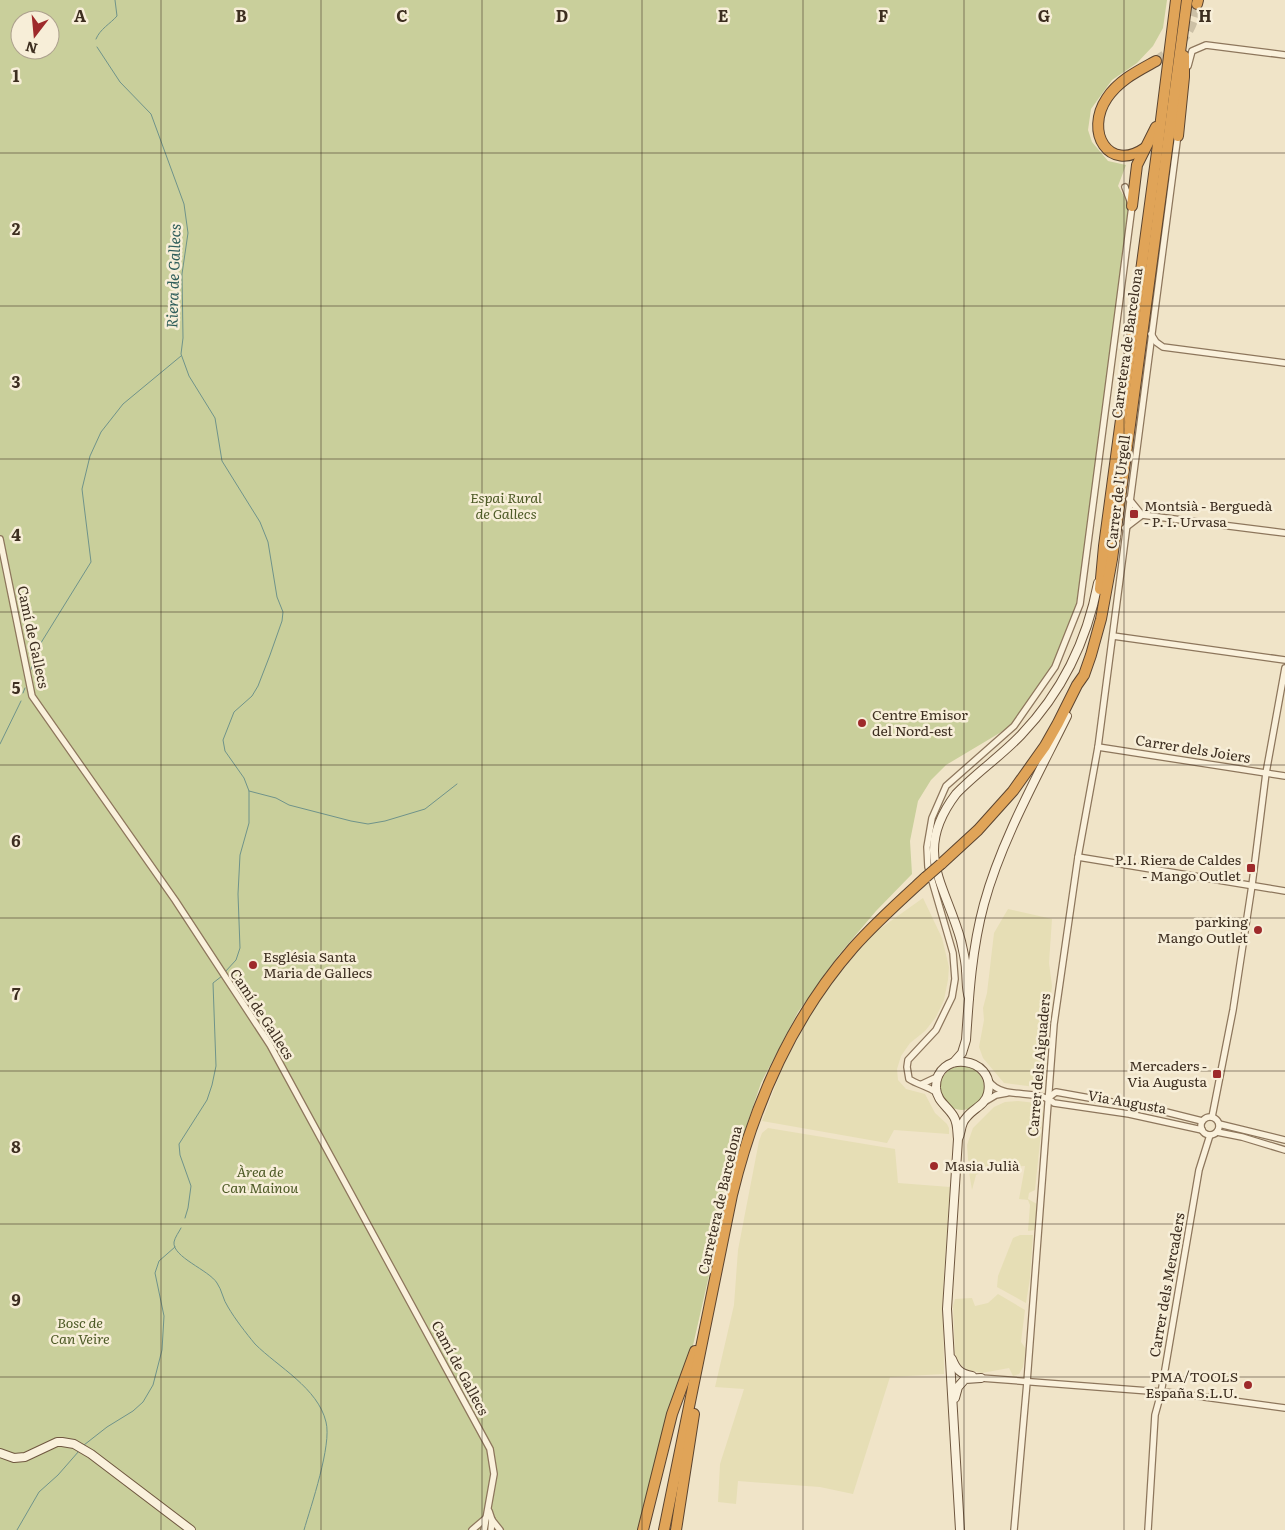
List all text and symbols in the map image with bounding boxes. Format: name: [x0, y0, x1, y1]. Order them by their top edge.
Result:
text: A: [74, 3, 86, 27]
text: B: [235, 3, 247, 27]
text: C: [396, 3, 408, 27]
text: D: [556, 3, 568, 27]
text: E: [718, 3, 729, 27]
text: F: [878, 3, 888, 27]
text: G: [1038, 3, 1050, 27]
text: H: [1198, 3, 1212, 27]
north arrow: [10, 10, 60, 60]
text: N: [22, 37, 40, 60]
text: 1: [13, 63, 20, 87]
text: 2: [12, 216, 21, 240]
water label: Riera de Gallecs: [159, 223, 186, 329]
street label: Carretera de Barcelona: [1106, 266, 1147, 419]
text: 3: [12, 369, 21, 393]
street label: Carrer de l'Urgell: [1100, 433, 1134, 550]
park label: Espai Rural de Gallecs: [470, 487, 542, 523]
place label: Montsià - Berguedà - P. I. Urvasa: [1144, 495, 1273, 531]
marker: Montsià - Berguedà - P. I. Urvasa: [1128, 508, 1140, 520]
text: 4: [11, 522, 21, 546]
street label: Camí de Gallecs: [13, 584, 55, 690]
text: 5: [12, 675, 21, 699]
place label: Centre Emisor del Nord-est: [872, 704, 968, 740]
marker: Centre Emisor del Nord-est: [856, 717, 868, 729]
street label: Carrer dels Joiers: [1134, 729, 1252, 767]
text: 6: [11, 828, 21, 852]
place label: P.I. Riera de Caldes - Mango Outlet: [1115, 849, 1241, 885]
marker: P.I. Riera de Caldes - Mango Outlet: [1245, 862, 1257, 874]
place label: parking Mango Outlet: [1157, 911, 1248, 947]
marker: parking Mango Outlet: [1252, 924, 1264, 936]
place label: Església Santa Maria de Gallecs: [263, 946, 372, 982]
marker: Església Santa Maria de Gallecs: [247, 959, 259, 971]
street label: Camí de Gallecs: [226, 964, 300, 1063]
text: 7: [12, 981, 21, 1005]
street label: Carrer dels Aiguaders: [1022, 993, 1054, 1137]
place label: Mercaders - Via Augusta: [1127, 1055, 1207, 1091]
marker: Mercaders - Via Augusta: [1211, 1068, 1223, 1080]
street label: Via Augusta: [1086, 1084, 1169, 1118]
street label: Carretera de Barcelona: [692, 1123, 746, 1276]
text: 8: [11, 1134, 21, 1158]
place label: Masia Julià: [944, 1155, 1020, 1175]
marker: Masia Julià: [928, 1160, 940, 1172]
park label: Àrea de Can Mainou: [222, 1161, 299, 1197]
street label: Carrer dels Mercaders: [1143, 1211, 1189, 1359]
text: 9: [11, 1287, 21, 1311]
park label: Bosc de Can Veire: [50, 1312, 110, 1348]
street label: Camí de Gallecs: [428, 1317, 494, 1418]
place label: PMA/TOOLS España S.L.U.: [1145, 1366, 1238, 1402]
marker: PMA/TOOLS España S.L.U.: [1242, 1379, 1254, 1391]

